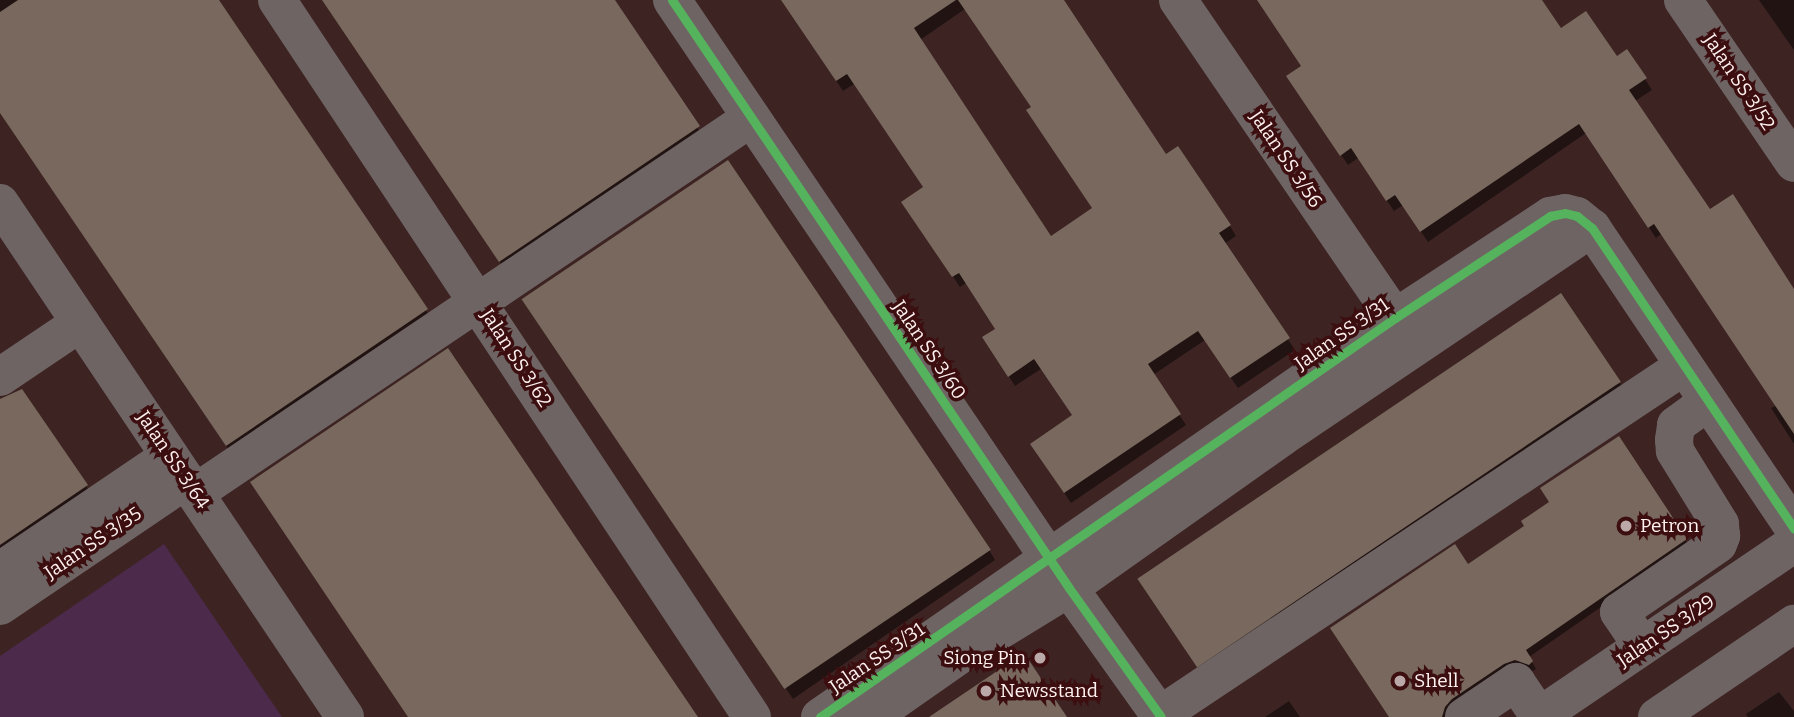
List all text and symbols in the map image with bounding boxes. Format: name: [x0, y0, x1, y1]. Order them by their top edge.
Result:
street label: Jalan SS 3/52: [1698, 29, 1780, 135]
street label: Jalan SS 3/56: [1245, 106, 1327, 212]
street label: Jalan SS 3/31: [1291, 293, 1393, 375]
street label: Jalan SS 3/60: [888, 296, 970, 404]
street label: Jalan SS 3/62: [476, 305, 556, 411]
street label: Jalan SS 3/64: [132, 407, 214, 513]
street label: Jalan SS 3/35: [40, 502, 146, 584]
place label: Petron: [1640, 515, 1699, 537]
marker: Petron: [1618, 518, 1634, 534]
street label: Jalan SS 3/29: [1613, 590, 1719, 672]
street label: Jalan SS 3/31: [825, 618, 929, 698]
place label: Siong Pin: [943, 647, 1026, 669]
marker: Siong Pin: [1032, 650, 1048, 666]
place label: Shell: [1414, 670, 1459, 692]
marker: Shell: [1392, 673, 1408, 689]
place label: Newsstand: [1000, 680, 1098, 702]
marker: Newsstand: [978, 683, 994, 699]

